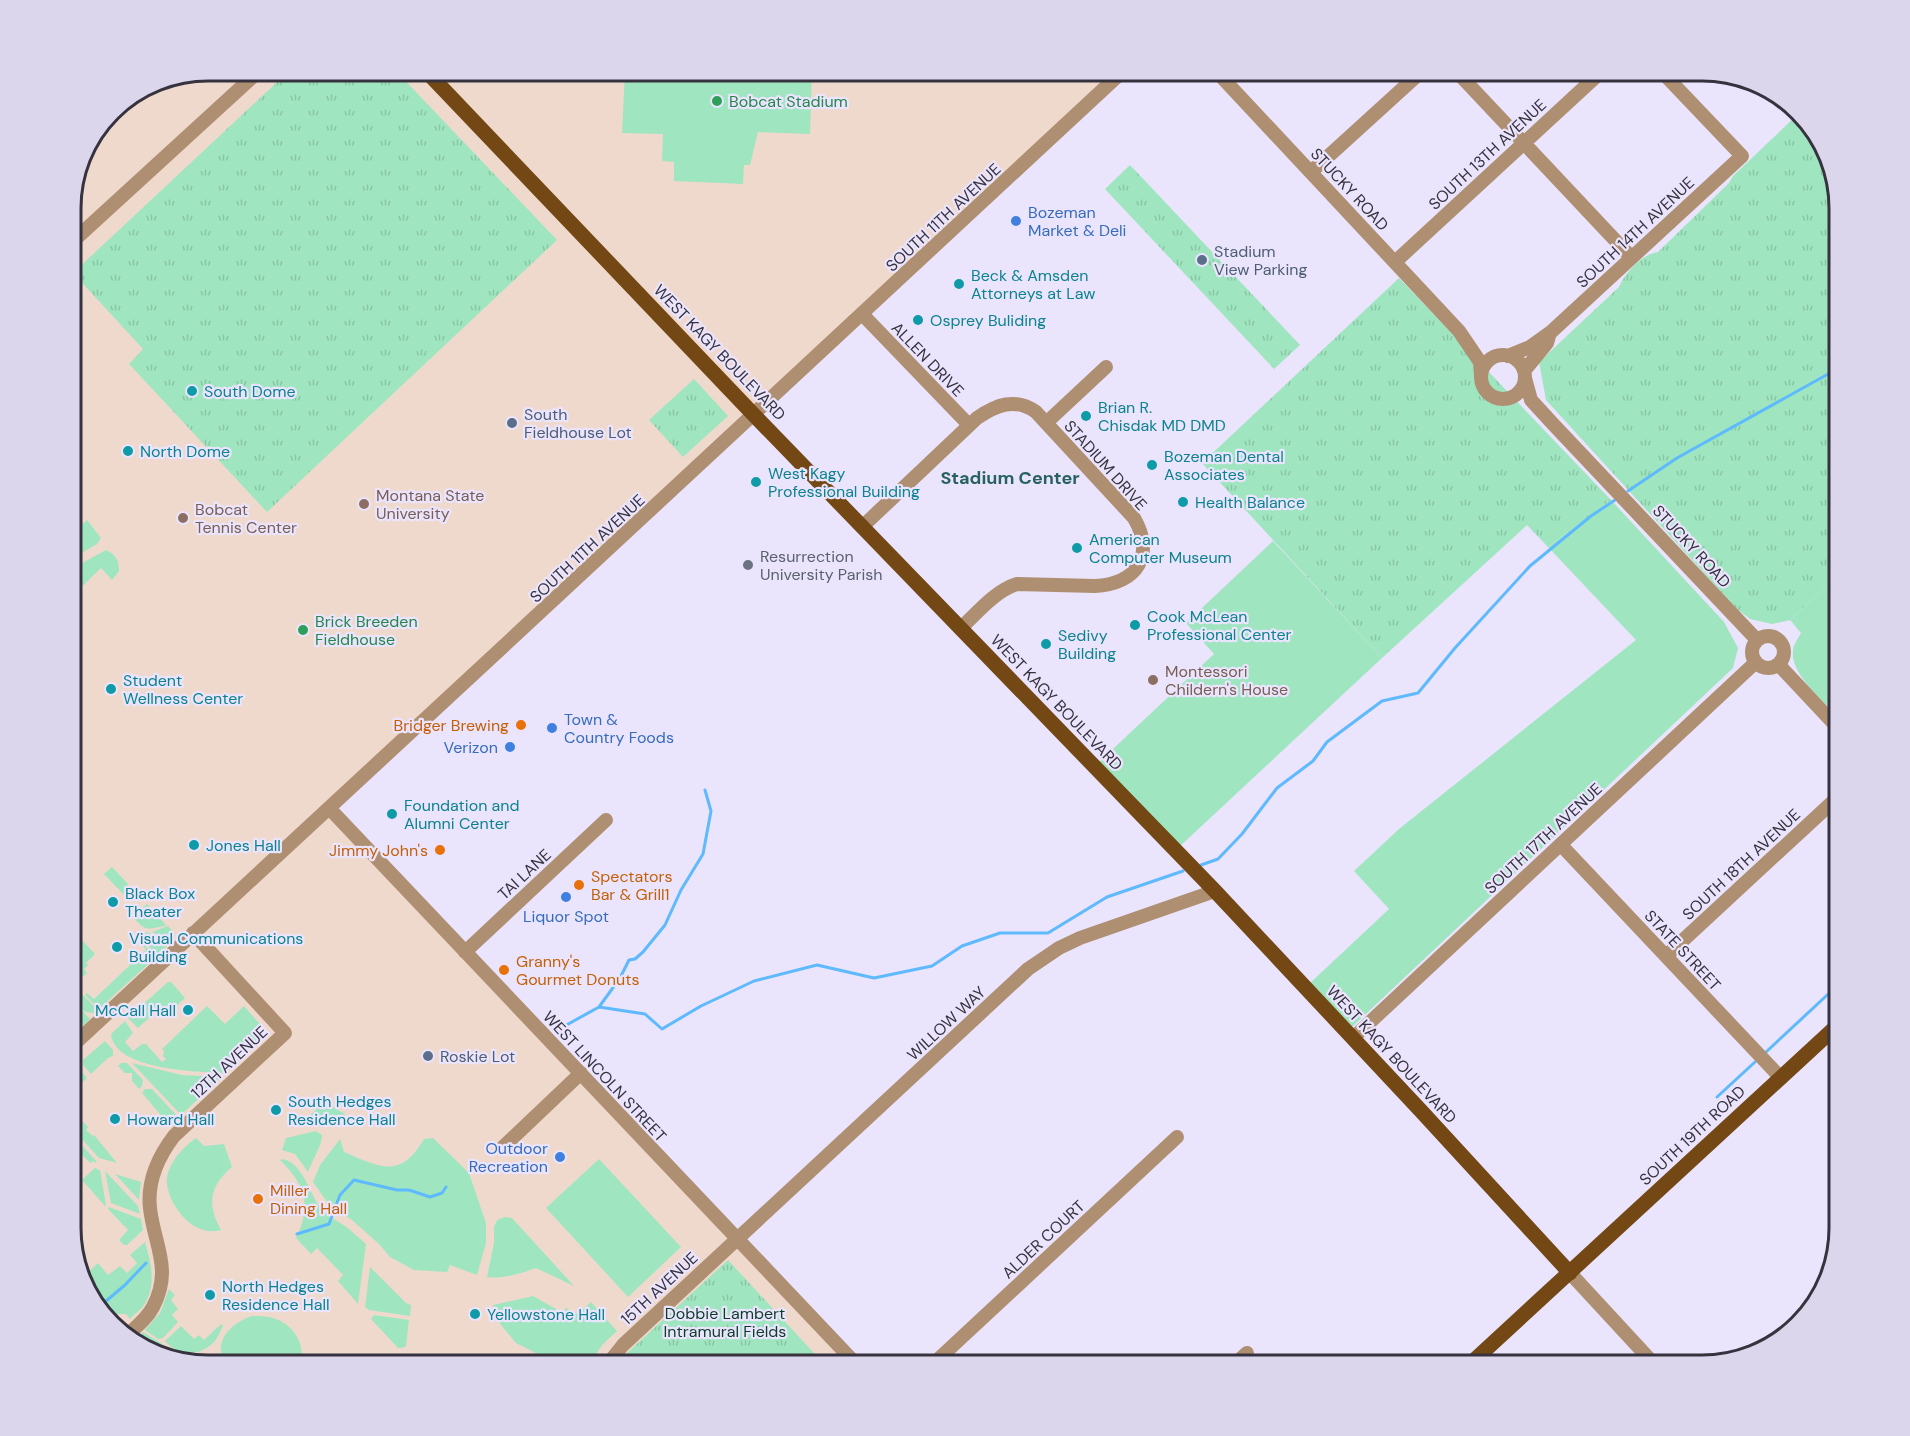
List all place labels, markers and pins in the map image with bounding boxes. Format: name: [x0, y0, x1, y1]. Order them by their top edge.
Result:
place label: Bobcat Stadium: [729, 91, 848, 112]
marker: Bobcat Stadium: [710, 94, 724, 108]
place label: Bozeman Market & Deli: [1028, 202, 1126, 241]
marker: Bozeman Market & Deli: [1009, 214, 1023, 228]
place label: Stadium View Parking: [1214, 241, 1307, 280]
marker: Stadium View Parking: [1195, 253, 1209, 267]
place label: Beck & Amsden Attorneys at Law: [971, 265, 1096, 304]
marker: Beck & Amsden Attorneys at Law: [952, 277, 966, 291]
place label: Osprey Buliding: [930, 310, 1046, 331]
marker: Osprey Buliding: [911, 313, 925, 327]
place label: South Dome: [204, 381, 296, 402]
marker: South Dome: [185, 384, 199, 398]
place label: Brian R. Chisdak MD DMD: [1098, 397, 1226, 436]
place label: South Fieldhouse Lot: [524, 404, 632, 443]
marker: Brian R. Chisdak MD DMD: [1079, 409, 1093, 423]
marker: South Fieldhouse Lot: [505, 416, 519, 430]
place label: North Dome: [140, 441, 230, 462]
marker: North Dome: [121, 444, 135, 458]
place label: Bozeman Dental Associates: [1164, 446, 1284, 485]
marker: Bozeman Dental Associates: [1145, 458, 1159, 472]
place label: West Kagy Professional Building: [768, 463, 920, 502]
marker: West Kagy Professional Building: [749, 475, 763, 489]
place label: Montana State University: [376, 485, 484, 524]
place label: Health Balance: [1195, 492, 1305, 513]
marker: Health Balance: [1176, 495, 1190, 509]
marker: Montana State University: [357, 497, 371, 511]
place label: Bobcat Tennis Center: [195, 499, 297, 538]
marker: Bobcat Tennis Center: [176, 511, 190, 525]
place label: American Computer Museum: [1089, 529, 1232, 568]
marker: American Computer Museum: [1070, 541, 1084, 555]
place label: Resurrection University Parish: [760, 546, 882, 585]
marker: Resurrection University Parish: [741, 558, 755, 572]
place label: Cook McLean Professional Center: [1147, 606, 1292, 645]
place label: Brick Breeden Fieldhouse: [315, 611, 418, 650]
marker: Cook McLean Professional Center: [1128, 618, 1142, 632]
marker: Brick Breeden Fieldhouse: [296, 623, 310, 637]
place label: Sedivy Building: [1058, 625, 1116, 664]
marker: Sedivy Building: [1039, 637, 1053, 651]
place label: Montessori Childern's House: [1165, 661, 1288, 700]
place label: Student Wellness Center: [123, 670, 243, 709]
marker: Montessori Childern's House: [1146, 673, 1160, 687]
marker: Student Wellness Center: [104, 682, 118, 696]
place label: Town & Country Foods: [564, 709, 674, 748]
place label: Bridger Brewing: [393, 715, 509, 736]
marker: Bridger Brewing: [514, 718, 528, 732]
marker: Town & Country Foods: [545, 721, 559, 735]
place label: Verizon: [443, 737, 498, 758]
marker: Verizon: [503, 740, 517, 754]
place label: Foundation and Alumni Center: [404, 795, 520, 834]
marker: Foundation and Alumni Center: [385, 807, 399, 821]
place label: Jones Hall: [206, 835, 281, 856]
marker: Jones Hall: [187, 838, 201, 852]
place label: Jimmy John's: [329, 840, 428, 861]
marker: Jimmy John's: [433, 843, 447, 857]
place label: Spectators Bar & Grill1: [591, 866, 673, 905]
marker: Spectators Bar & Grill1: [572, 878, 586, 892]
place label: Black Box Theater: [125, 883, 195, 922]
marker: Liquor Spot: [559, 890, 573, 904]
marker: Black Box Theater: [106, 895, 120, 909]
place label: Liquor Spot: [523, 906, 609, 927]
place label: Visual Communications Building: [129, 928, 303, 967]
marker: Visual Communications Building: [110, 940, 124, 954]
place label: Granny's Gourmet Donuts: [516, 951, 639, 990]
marker: Granny's Gourmet Donuts: [497, 963, 511, 977]
place label: McCall Hall: [95, 1000, 176, 1021]
marker: McCall Hall: [181, 1003, 195, 1017]
place label: Roskie Lot: [440, 1046, 515, 1067]
marker: Roskie Lot: [421, 1049, 435, 1063]
place label: South Hedges Residence Hall: [288, 1091, 396, 1130]
marker: South Hedges Residence Hall: [269, 1103, 283, 1117]
place label: Howard Hall: [127, 1109, 214, 1130]
marker: Howard Hall: [108, 1112, 122, 1126]
place label: Outdoor Recreation: [469, 1138, 548, 1177]
marker: Outdoor Recreation: [553, 1150, 567, 1164]
place label: Miller Dining Hall: [270, 1180, 347, 1219]
marker: Miller Dining Hall: [251, 1192, 265, 1206]
place label: North Hedges Residence Hall: [222, 1276, 330, 1315]
marker: North Hedges Residence Hall: [203, 1288, 217, 1302]
place label: Yellowstone Hall: [487, 1304, 605, 1325]
marker: Yellowstone Hall: [468, 1307, 482, 1321]

